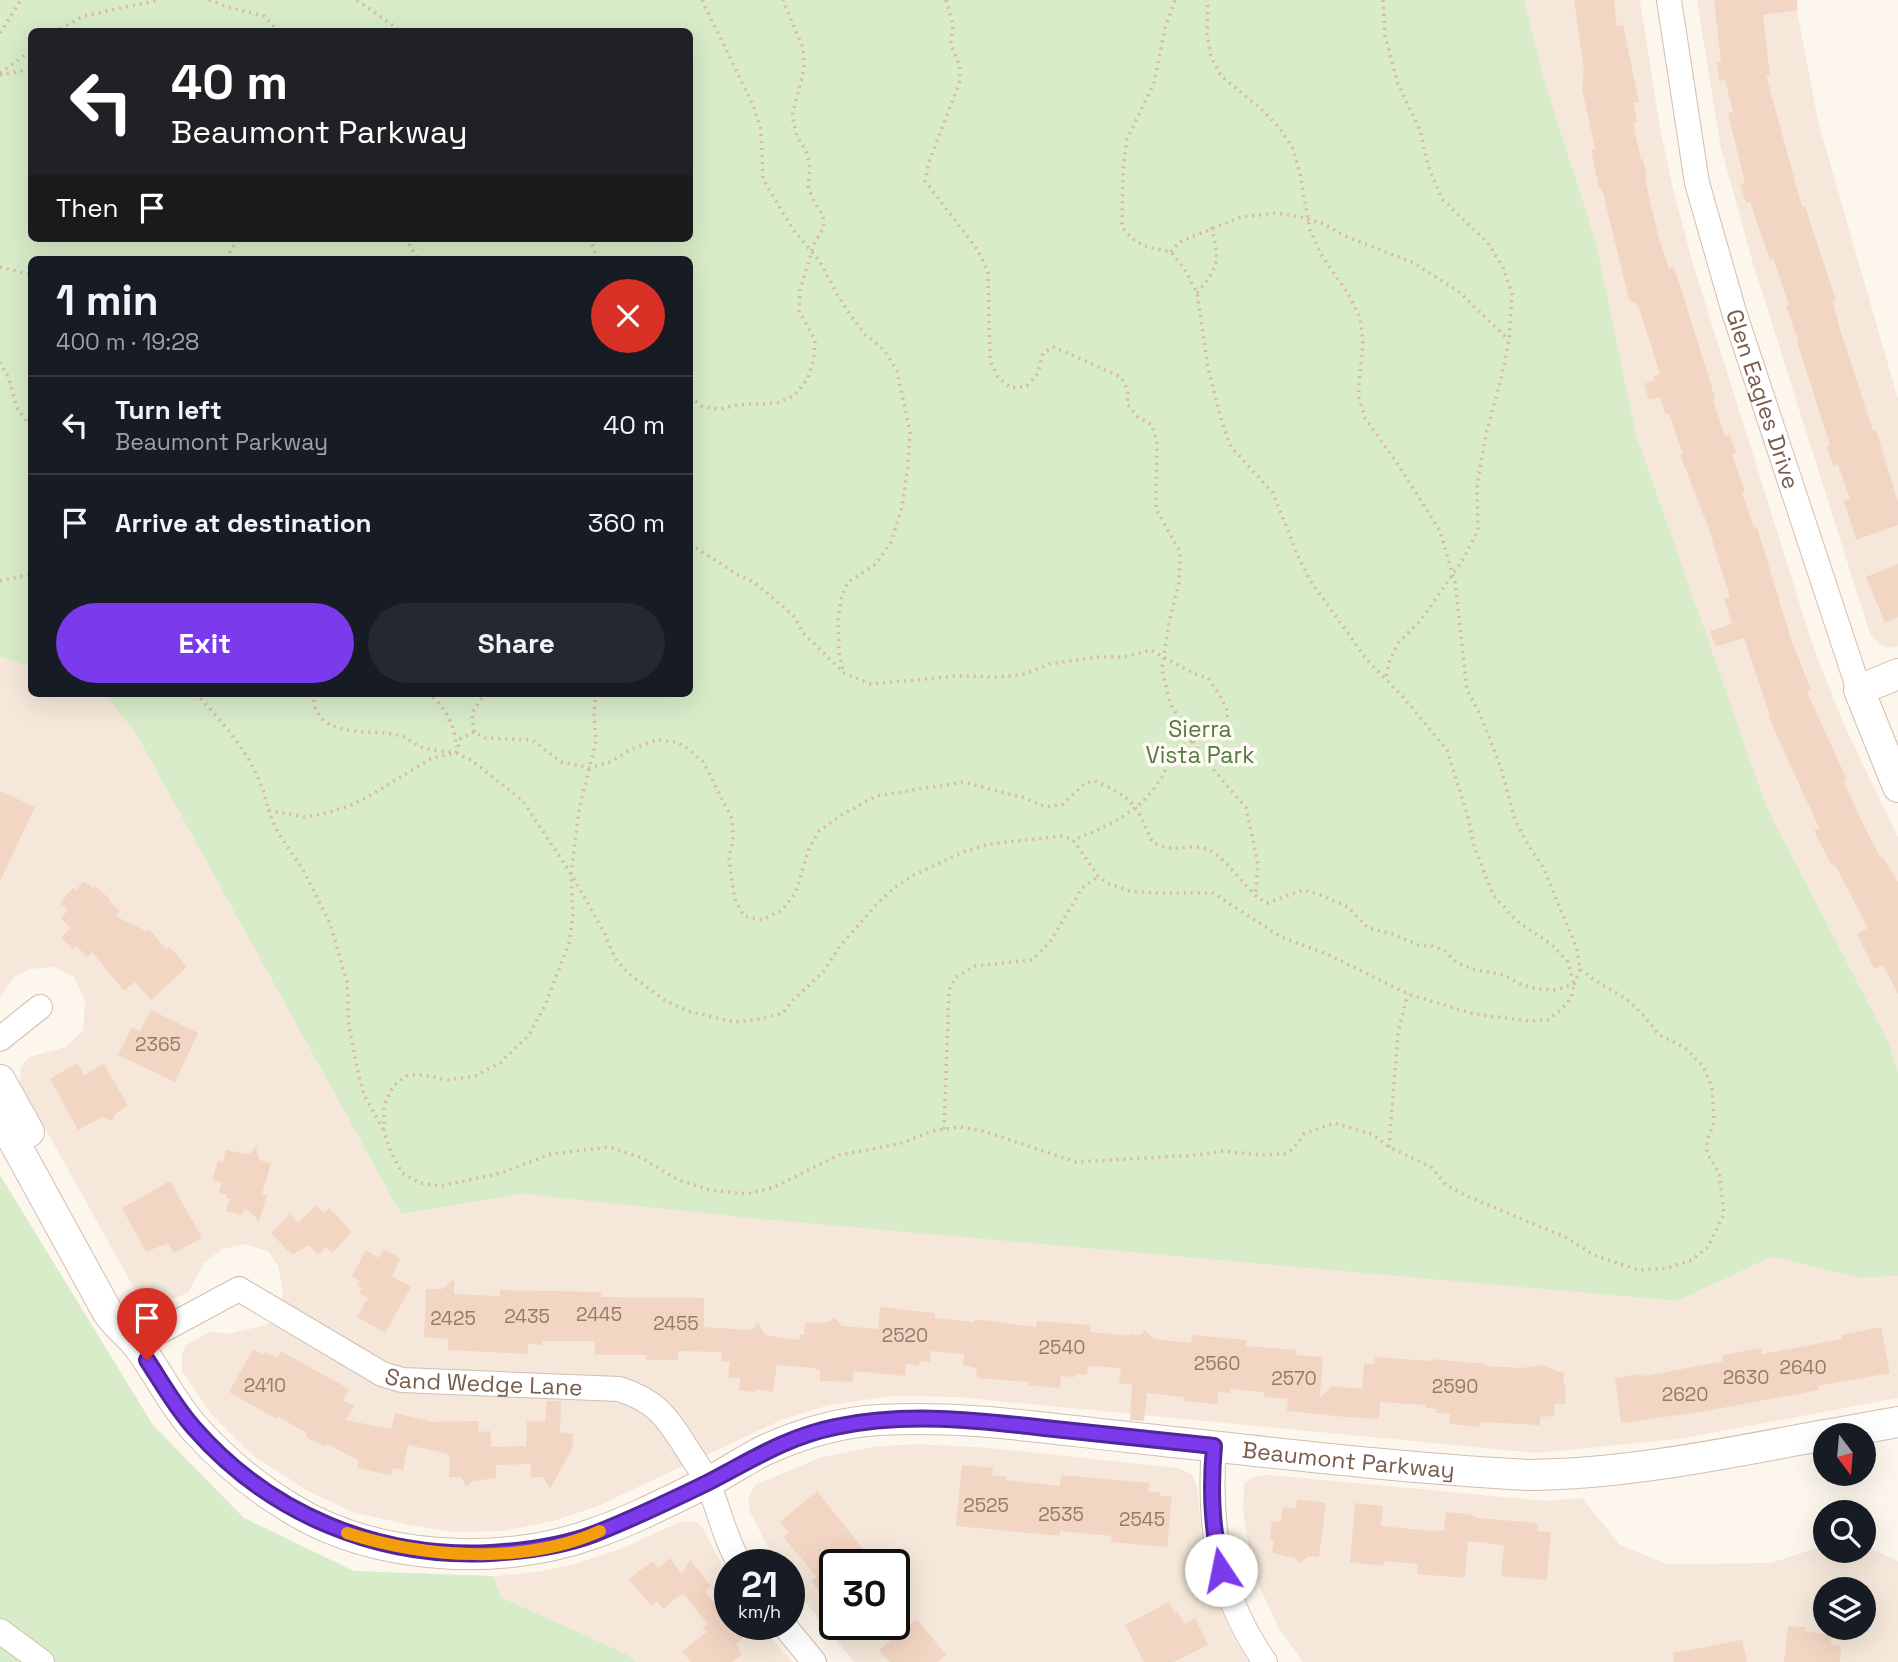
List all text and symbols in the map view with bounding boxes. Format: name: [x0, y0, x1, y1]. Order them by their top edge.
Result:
text: 40 m: [171, 51, 288, 113]
icon: left: [56, 56, 147, 147]
text: Beaumont Parkway: [171, 112, 468, 152]
icon: arrive: [133, 189, 171, 227]
text: Then: [56, 191, 119, 225]
text: 1 min: [56, 274, 159, 327]
button: close: [591, 279, 665, 353]
street label: Glen Eagles Drive: [1719, 305, 1806, 493]
text: 400 m · 19:28: [56, 327, 199, 357]
text: Turn left: [115, 393, 222, 427]
icon: left: [56, 406, 94, 444]
text: 40 m: [603, 408, 665, 442]
text: Beaumont Parkway: [115, 427, 328, 457]
icon: arrive: [56, 504, 94, 542]
text: Arrive at destination: [115, 506, 372, 540]
text: 360 m: [588, 506, 665, 540]
button: Exit: [56, 603, 354, 683]
button: Share: [368, 603, 665, 683]
park label: Sierra Vista Park: [1145, 714, 1255, 770]
house number: 2365: [135, 1032, 181, 1057]
pin: [117, 1288, 177, 1360]
icon: arrive: [128, 1299, 166, 1337]
house number: 2445: [576, 1302, 622, 1327]
house number: 2435: [504, 1304, 550, 1329]
house number: 2425: [430, 1306, 476, 1331]
house number: 2455: [653, 1311, 699, 1336]
house number: 2520: [882, 1323, 928, 1348]
house number: 2540: [1039, 1335, 1085, 1360]
house number: 2560: [1194, 1351, 1240, 1376]
house number: 2640: [1779, 1355, 1827, 1380]
street label: Sand Wedge Lane: [381, 1361, 583, 1402]
house number: 2630: [1723, 1365, 1769, 1390]
house number: 2570: [1271, 1366, 1317, 1391]
house number: 2410: [244, 1373, 286, 1398]
house number: 2590: [1432, 1374, 1478, 1399]
house number: 2620: [1662, 1382, 1708, 1407]
north arrow: [1813, 1423, 1876, 1486]
map controls: [1813, 1423, 1876, 1640]
street label: Beaumont Parkway: [1240, 1435, 1456, 1485]
house number: 2525: [963, 1493, 1009, 1518]
button: search: [1813, 1500, 1876, 1563]
house number: 2535: [1038, 1502, 1084, 1527]
house number: 2545: [1119, 1507, 1165, 1532]
position arrow: [1184, 1533, 1258, 1607]
speed limit sign: 30: [819, 1549, 910, 1640]
text: 21: [741, 1563, 778, 1607]
button: layers: [1813, 1577, 1876, 1640]
text: km/h: [738, 1600, 781, 1623]

